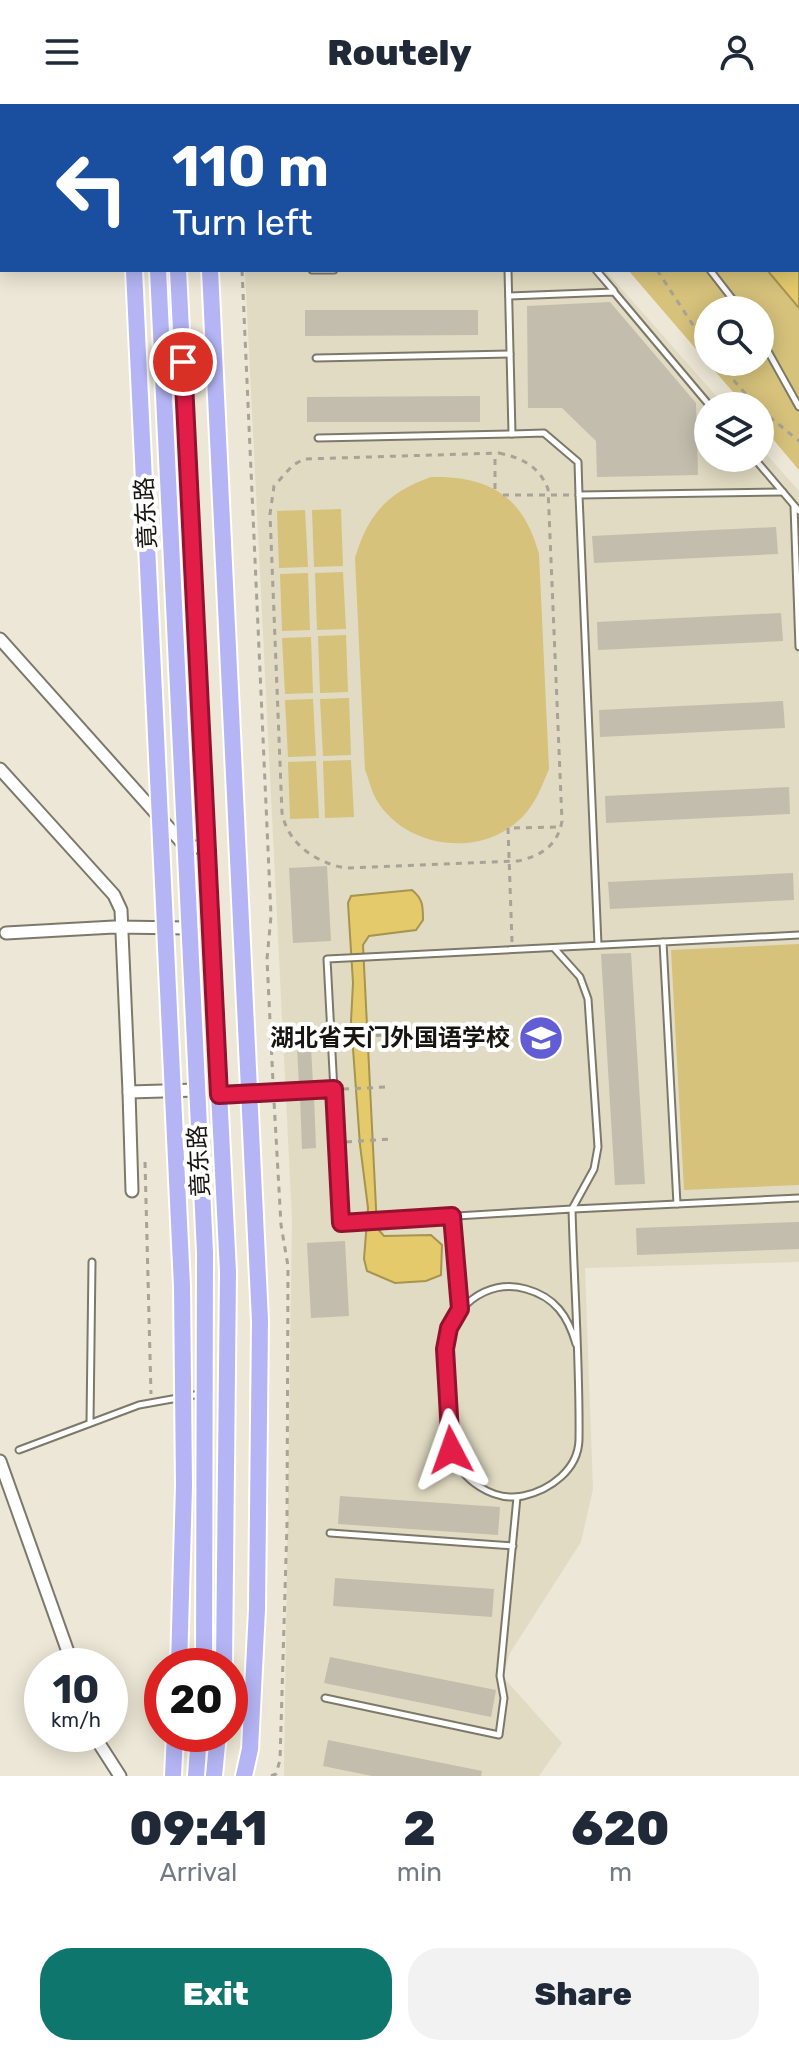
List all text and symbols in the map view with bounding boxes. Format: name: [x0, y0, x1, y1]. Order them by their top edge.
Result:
icon: menu: [40, 30, 84, 74]
icon: person: [715, 30, 759, 74]
text: Routely: [327, 31, 472, 74]
text: 110 m: [172, 134, 329, 200]
icon: left: [40, 136, 144, 240]
text: Turn left: [172, 201, 313, 244]
map controls: [694, 296, 774, 472]
button: search: [694, 296, 774, 376]
pin: [149, 328, 217, 396]
icon: arrive: [161, 340, 205, 384]
button: layers: [694, 392, 774, 472]
street label: 竟东路: [130, 476, 162, 550]
school or university icon: 湖北省天门外国语学校: [517, 1014, 565, 1062]
place label: 湖北省天门外国语学校: [270, 1024, 510, 1052]
street label: 竟东路: [183, 1124, 215, 1198]
position arrow: [409, 1408, 493, 1492]
speed limit sign: 20: [144, 1648, 248, 1752]
text: 10: [52, 1666, 100, 1713]
text: km/h: [51, 1708, 101, 1732]
text: 09:41: [129, 1800, 267, 1857]
text: 2: [403, 1800, 436, 1857]
text: 620: [571, 1800, 670, 1857]
text: Arrival: [159, 1857, 237, 1888]
text: min: [397, 1857, 442, 1888]
text: m: [609, 1857, 632, 1888]
button: Exit: [40, 1948, 392, 2040]
button: Share: [408, 1948, 759, 2040]

